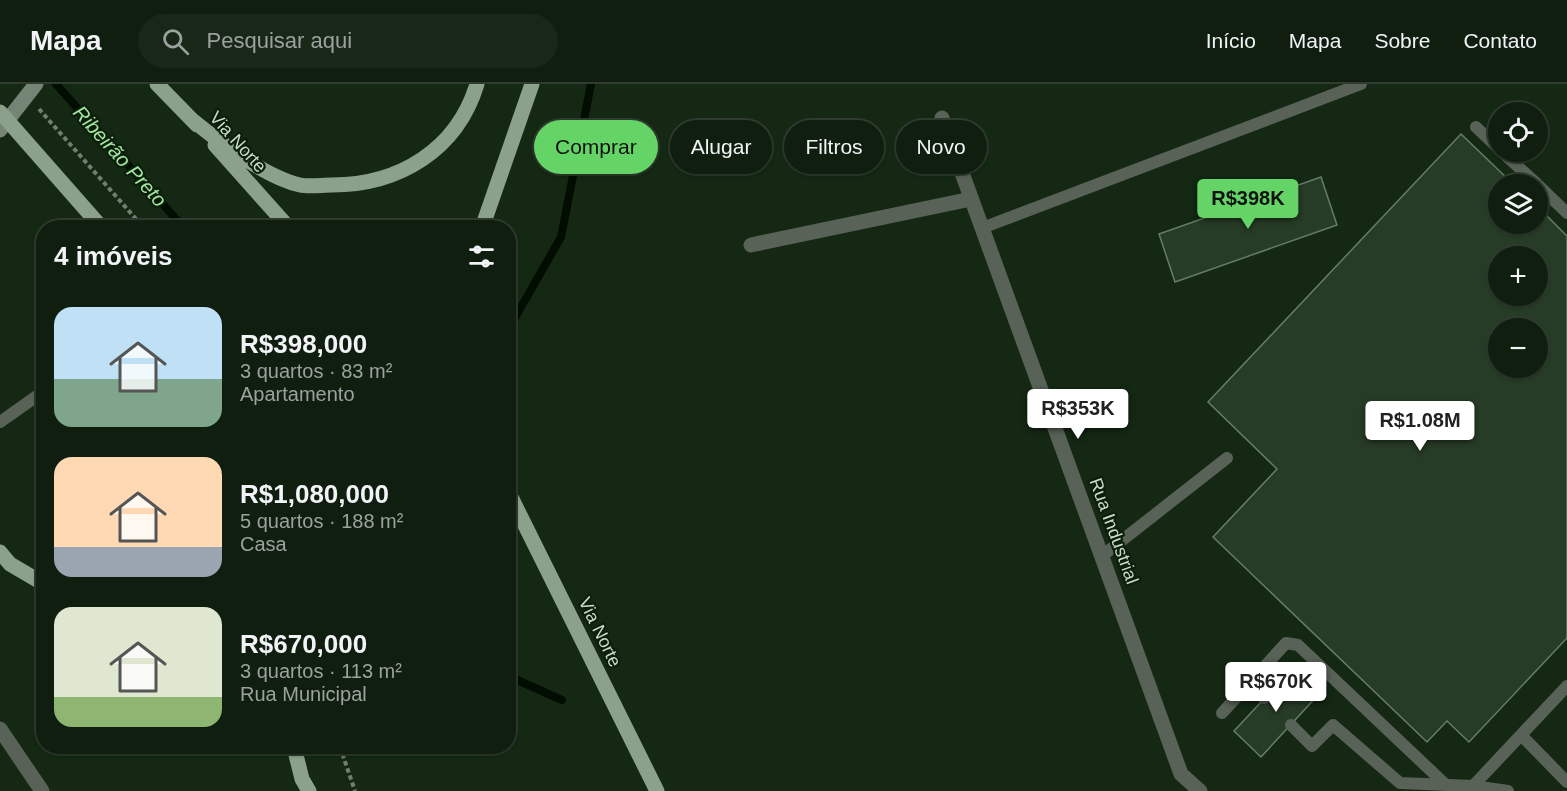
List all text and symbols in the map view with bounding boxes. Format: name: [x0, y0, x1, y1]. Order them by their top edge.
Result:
search box: [138, 14, 558, 68]
text: Mapa: [30, 25, 102, 56]
icon: search: [159, 25, 192, 58]
text: Pesquisar aqui: [207, 28, 352, 53]
text: Início: [1206, 29, 1256, 52]
text: Mapa: [1289, 29, 1341, 52]
text: Sobre: [1374, 29, 1430, 52]
text: Contato: [1463, 29, 1537, 52]
water label: Ribeirão Preto: [69, 101, 171, 211]
map controls: [1488, 102, 1548, 378]
button: locate: [1488, 102, 1548, 162]
street label: Via Norte: [206, 108, 270, 176]
chip: Comprar: [534, 120, 658, 174]
chip: Alugar: [670, 120, 772, 174]
chip: Filtros: [784, 120, 884, 174]
chip: Novo: [896, 120, 987, 174]
button: layers: [1488, 174, 1548, 234]
pin: R$398K: [1199, 179, 1297, 230]
text: R$398K: [1211, 187, 1285, 209]
icon: filters: [465, 240, 498, 273]
text: 4 imóveis: [54, 241, 173, 271]
button: +: [1488, 246, 1548, 306]
button: −: [1488, 318, 1548, 378]
text: R$398,000: [240, 329, 367, 359]
icon: home: [102, 331, 174, 403]
text: 3 quartos · 83 m²: [240, 360, 392, 382]
text: Apartamento: [240, 383, 355, 405]
pin: R$353K: [1029, 389, 1127, 440]
text: R$353K: [1041, 397, 1115, 419]
pin: R$1.08M: [1365, 401, 1475, 452]
text: R$1.08M: [1379, 409, 1461, 431]
street label: Rua Industrial: [1086, 475, 1142, 587]
text: R$1,080,000: [240, 479, 389, 509]
icon: home: [102, 481, 174, 553]
text: 5 quartos · 188 m²: [240, 510, 403, 532]
text: Casa: [240, 533, 287, 555]
street label: Via Norte: [575, 594, 625, 670]
text: R$670,000: [240, 629, 367, 659]
icon: home: [102, 631, 174, 703]
text: 3 quartos · 113 m²: [240, 660, 402, 682]
pin: R$670K: [1227, 662, 1325, 713]
text: R$670K: [1239, 670, 1313, 692]
text: Rua Municipal: [240, 683, 367, 705]

